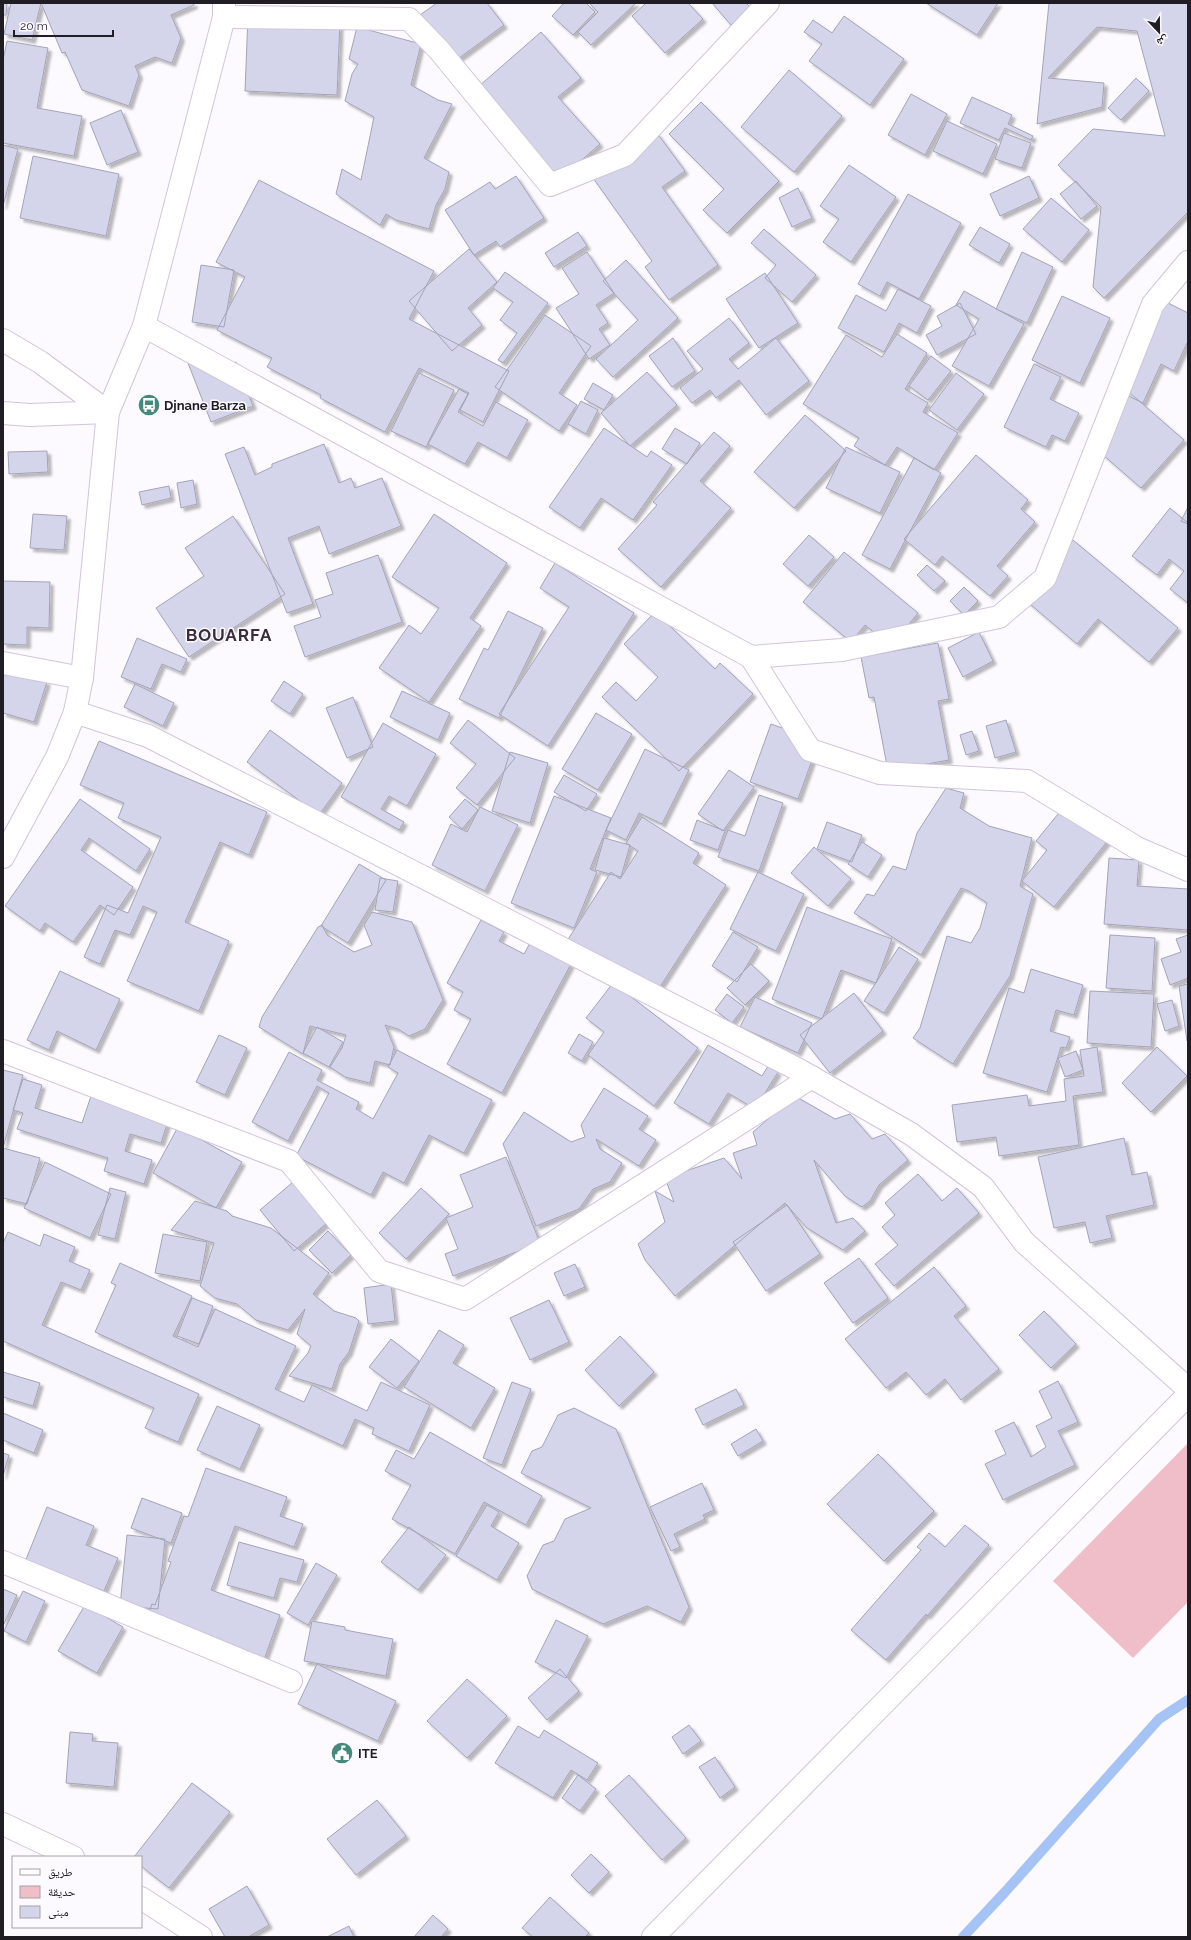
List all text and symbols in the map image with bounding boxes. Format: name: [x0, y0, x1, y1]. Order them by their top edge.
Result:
scale bar: [14, 12, 113, 38]
north arrow: [1139, 12, 1179, 52]
text: 20 m: [20, 19, 48, 33]
text: ش: [1154, 32, 1170, 49]
bus stop icon: Djnane Barza: [136, 392, 162, 418]
place label: Djnane Barza: [164, 398, 246, 413]
district label: BOUARFA: [186, 625, 272, 645]
public building icon: ITE: [329, 1740, 355, 1766]
place label: ITE: [358, 1746, 378, 1761]
legend: [12, 1856, 142, 1928]
text: طريق: [48, 1865, 73, 1879]
text: حديقة: [48, 1885, 76, 1899]
text: مبنى: [48, 1905, 69, 1919]

